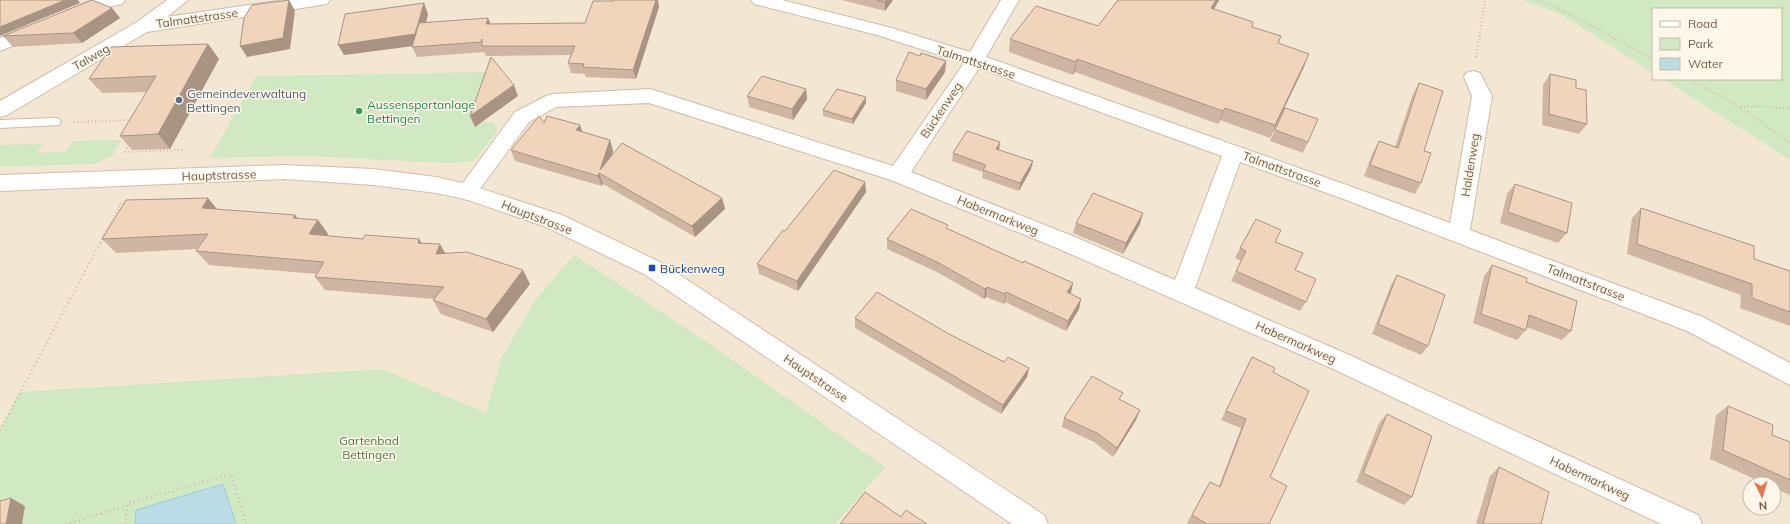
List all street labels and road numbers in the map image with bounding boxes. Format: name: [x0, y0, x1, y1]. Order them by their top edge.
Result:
street label: Talmattstrasse: [155, 5, 239, 31]
street label: Talweg: [70, 40, 112, 74]
street label: Talmattstrasse: [935, 42, 1017, 82]
street label: Bückenweg: [917, 79, 965, 141]
street label: Haldenweg: [1458, 132, 1482, 198]
street label: Talmattstrasse: [1241, 148, 1323, 190]
street label: Hauptstrasse: [181, 166, 257, 184]
street label: Habermarkweg: [955, 192, 1041, 238]
street label: Hauptstrasse: [499, 197, 575, 237]
street label: Talmattstrasse: [1545, 260, 1627, 304]
street label: Habermarkweg: [1253, 318, 1339, 366]
street label: Hauptstrasse: [781, 351, 851, 405]
street label: Habermarkweg: [1548, 453, 1632, 503]

